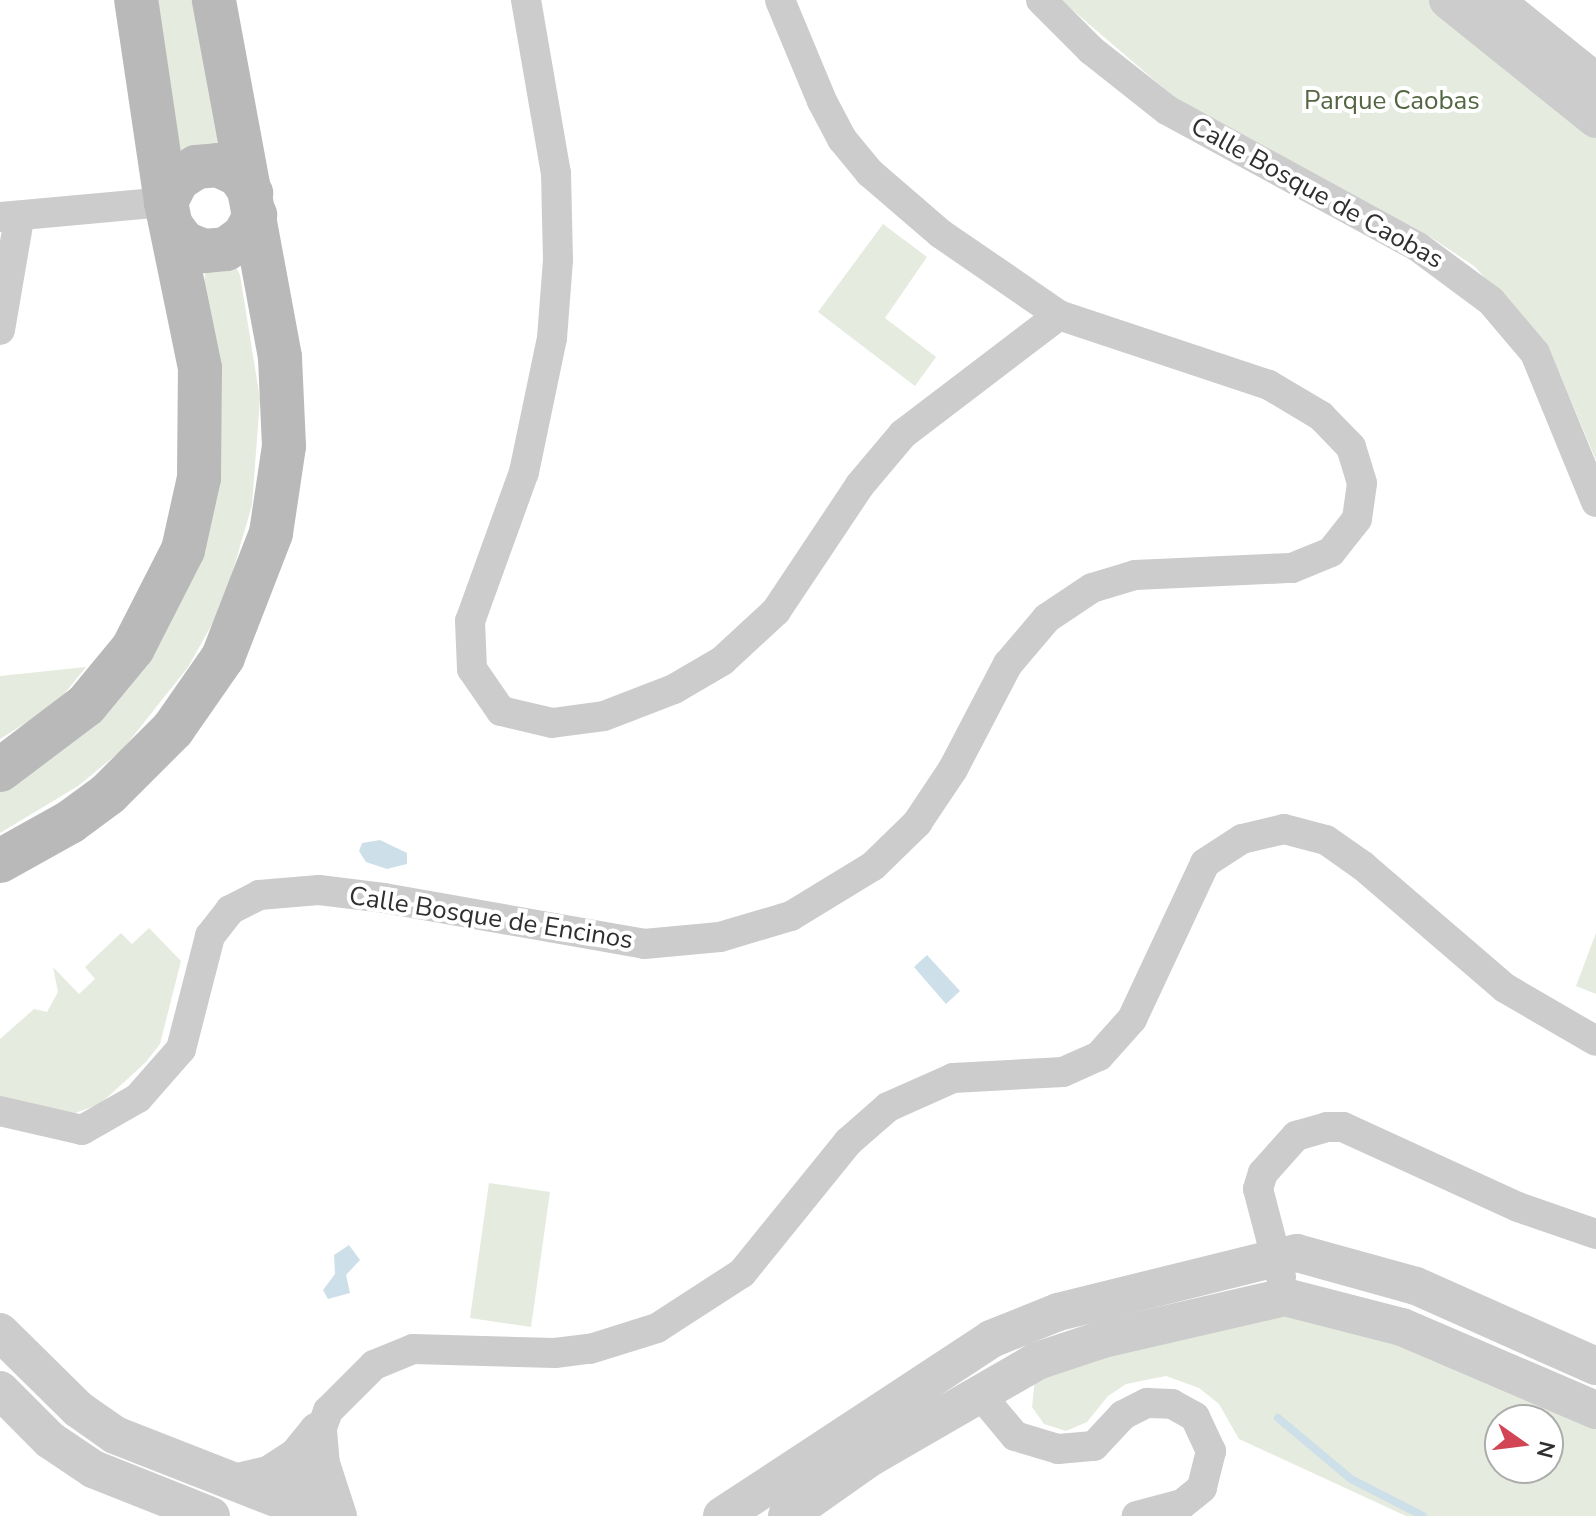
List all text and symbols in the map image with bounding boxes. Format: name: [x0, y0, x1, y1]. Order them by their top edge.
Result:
park label: Parque Caobas: [1304, 85, 1480, 117]
street label: Calle Bosque de Caobas: [1185, 111, 1449, 275]
street label: Calle Bosque de Encinos: [347, 880, 635, 956]
north arrow: [1484, 1404, 1564, 1484]
text: N: [1529, 1438, 1562, 1461]

